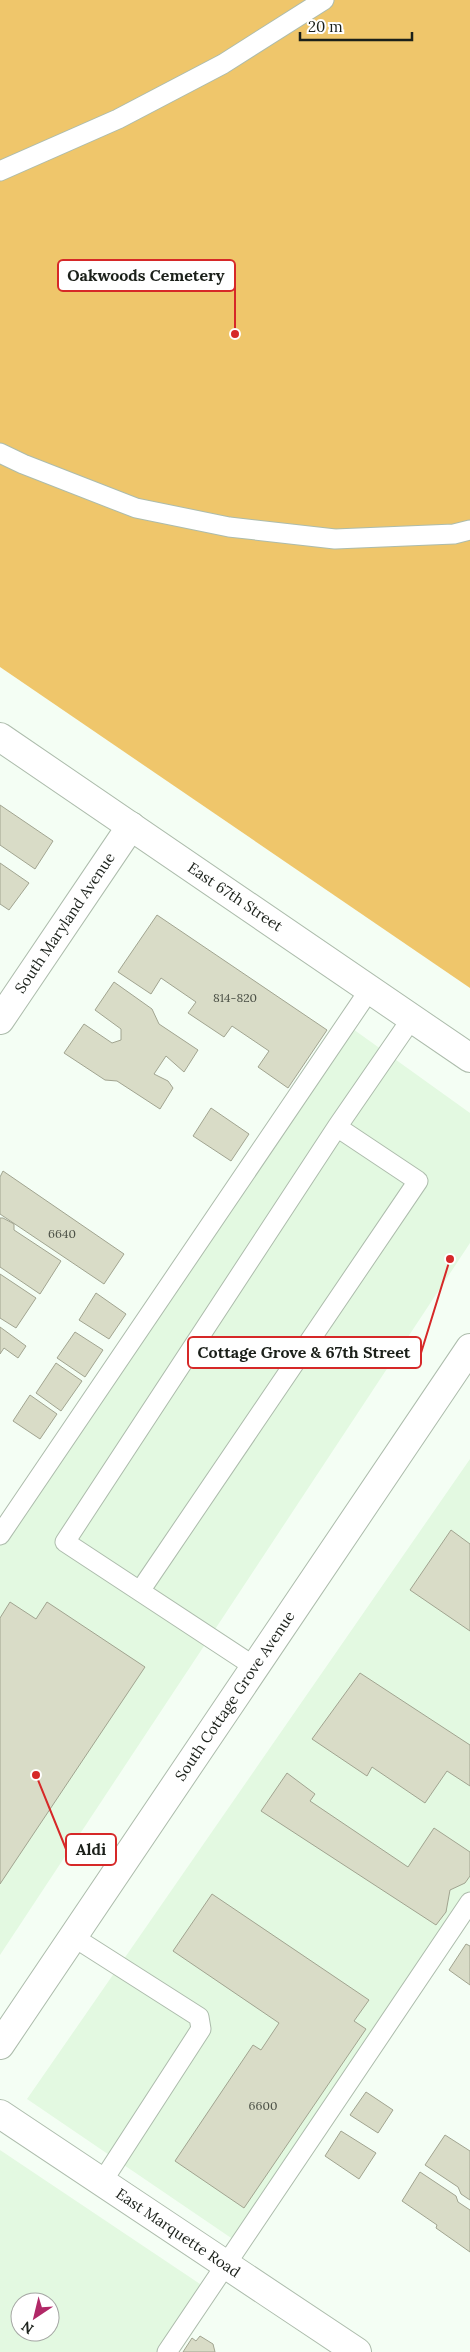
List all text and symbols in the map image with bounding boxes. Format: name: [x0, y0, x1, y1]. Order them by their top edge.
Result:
scale bar: [300, 10, 412, 42]
text: 20 m: [308, 17, 343, 36]
callout: Oakwoods Cemetery: [58, 260, 235, 291]
text: Oakwoods Cemetery: [67, 265, 225, 285]
street label: South Maryland Avenue: [10, 849, 119, 997]
street label: East 67th Street: [184, 858, 287, 935]
house number: 814-820: [213, 990, 257, 1005]
house number: 6640: [48, 1226, 76, 1241]
callout: Cottage Grove & 67th Street: [188, 1337, 421, 1368]
text: Cottage Grove & 67th Street: [198, 1342, 411, 1362]
street label: South Cottage Grove Avenue: [171, 1607, 299, 1784]
callout: Aldi: [66, 1834, 116, 1865]
text: Aldi: [76, 1839, 106, 1859]
house number: 6600: [249, 2098, 277, 2113]
street label: East Marquette Road: [112, 2184, 244, 2281]
north arrow: [10, 2292, 60, 2342]
text: N: [18, 2317, 37, 2338]

